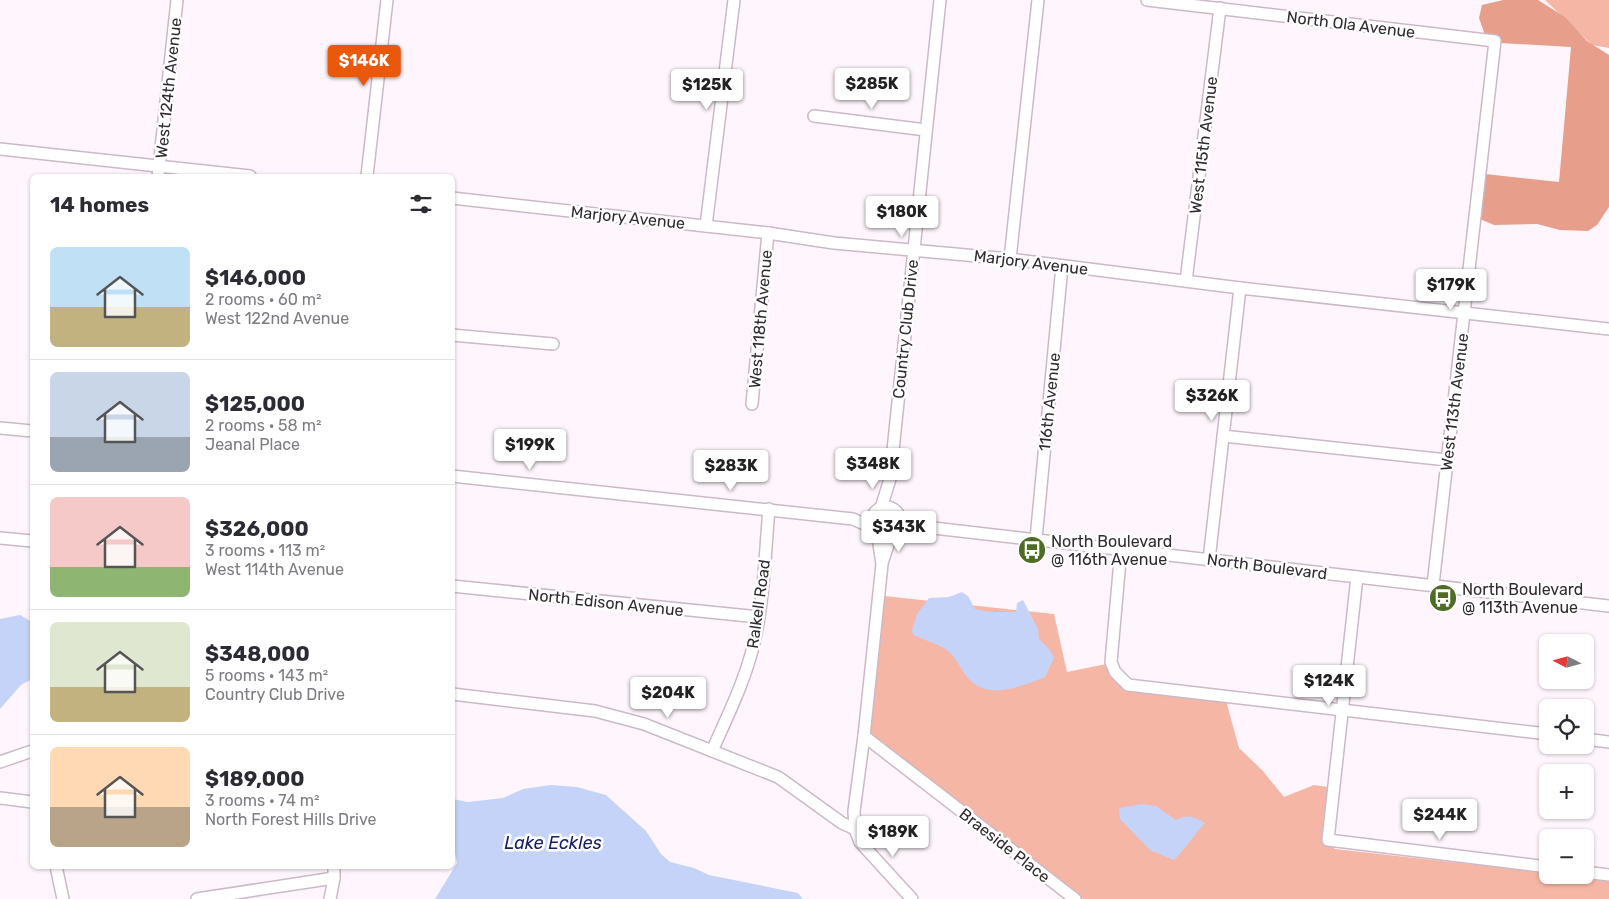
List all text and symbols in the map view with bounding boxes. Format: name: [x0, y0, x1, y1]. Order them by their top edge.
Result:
street label: North Ola Avenue: [1286, 7, 1416, 42]
street label: West 124th Avenue: [152, 17, 185, 159]
pin: $146K: [329, 44, 399, 87]
text: $146K: [339, 51, 389, 70]
pin: $125K: [672, 68, 742, 111]
pin: $285K: [837, 68, 907, 110]
text: $285K: [846, 74, 898, 93]
text: $125K: [682, 75, 732, 94]
street label: West 115th Avenue: [1186, 75, 1221, 215]
icon: filters: [407, 190, 435, 218]
text: 14 homes: [50, 192, 149, 217]
pin: $180K: [867, 196, 937, 238]
street label: Marjory Avenue: [570, 202, 686, 233]
text: $180K: [877, 202, 927, 221]
street label: Marjory Avenue: [973, 246, 1089, 279]
street label: West 118th Avenue: [745, 249, 776, 389]
street label: Country Club Drive: [889, 258, 922, 400]
text: $146,000: [205, 265, 306, 290]
icon: home: [90, 267, 150, 327]
pin: $179K: [1416, 268, 1486, 311]
text: $179K: [1427, 275, 1475, 294]
text: 2 rooms · 60 m²: [205, 290, 322, 309]
text: West 122nd Avenue: [205, 309, 349, 328]
street label: West 113th Avenue: [1437, 332, 1472, 472]
street label: 116th Avenue: [1035, 352, 1064, 452]
pin: $326K: [1177, 380, 1247, 422]
text: $326K: [1186, 386, 1238, 405]
text: $125,000: [205, 391, 305, 416]
icon: home: [90, 392, 150, 452]
text: 2 rooms · 58 m²: [205, 416, 321, 435]
pin: $199K: [495, 428, 565, 471]
text: Jeanal Place: [205, 435, 300, 454]
text: $199K: [505, 435, 555, 454]
pin: $348K: [838, 448, 908, 490]
pin: $283K: [696, 450, 766, 492]
text: $348K: [846, 454, 900, 473]
text: $283K: [704, 456, 758, 475]
pin: $343K: [864, 510, 934, 553]
text: $326,000: [205, 516, 309, 541]
icon: home: [90, 517, 150, 577]
text: $343K: [872, 517, 926, 536]
place label: North Boulevard @ 116th Avenue: [1051, 532, 1172, 569]
bus stop icon: North Boulevard @ 116th Avenue: [1017, 535, 1047, 565]
text: 3 rooms · 113 m²: [205, 541, 325, 560]
street label: North Boulevard: [1206, 550, 1328, 583]
street label: Ralkell Road: [743, 558, 774, 650]
text: West 114th Avenue: [205, 560, 344, 579]
place label: North Boulevard @ 113th Avenue: [1462, 580, 1583, 617]
bus stop icon: North Boulevard @ 113th Avenue: [1428, 583, 1458, 613]
street label: North Edison Avenue: [527, 585, 684, 620]
north arrow: [1539, 634, 1594, 689]
map controls: [1539, 634, 1594, 884]
text: $348,000: [205, 641, 310, 666]
icon: home: [90, 642, 150, 702]
pin: $124K: [1294, 664, 1364, 707]
text: 5 rooms · 143 m²: [205, 666, 328, 685]
text: $124K: [1304, 671, 1354, 690]
pin: $204K: [633, 676, 703, 719]
text: $204K: [641, 683, 695, 702]
text: Country Club Drive: [205, 685, 345, 704]
button: locate: [1539, 699, 1594, 754]
button: +: [1539, 764, 1594, 819]
text: $189,000: [205, 766, 305, 791]
icon: home: [90, 767, 150, 827]
text: 3 rooms · 74 m²: [205, 791, 320, 810]
pin: $244K: [1405, 798, 1475, 841]
street label: Braeside Place: [956, 804, 1054, 887]
text: $244K: [1413, 805, 1467, 824]
text: North Forest Hills Drive: [205, 810, 377, 829]
pin: $189K: [858, 816, 928, 858]
text: $189K: [868, 822, 918, 841]
button: −: [1539, 829, 1594, 884]
water label: Lake Eckles: [504, 832, 602, 854]

